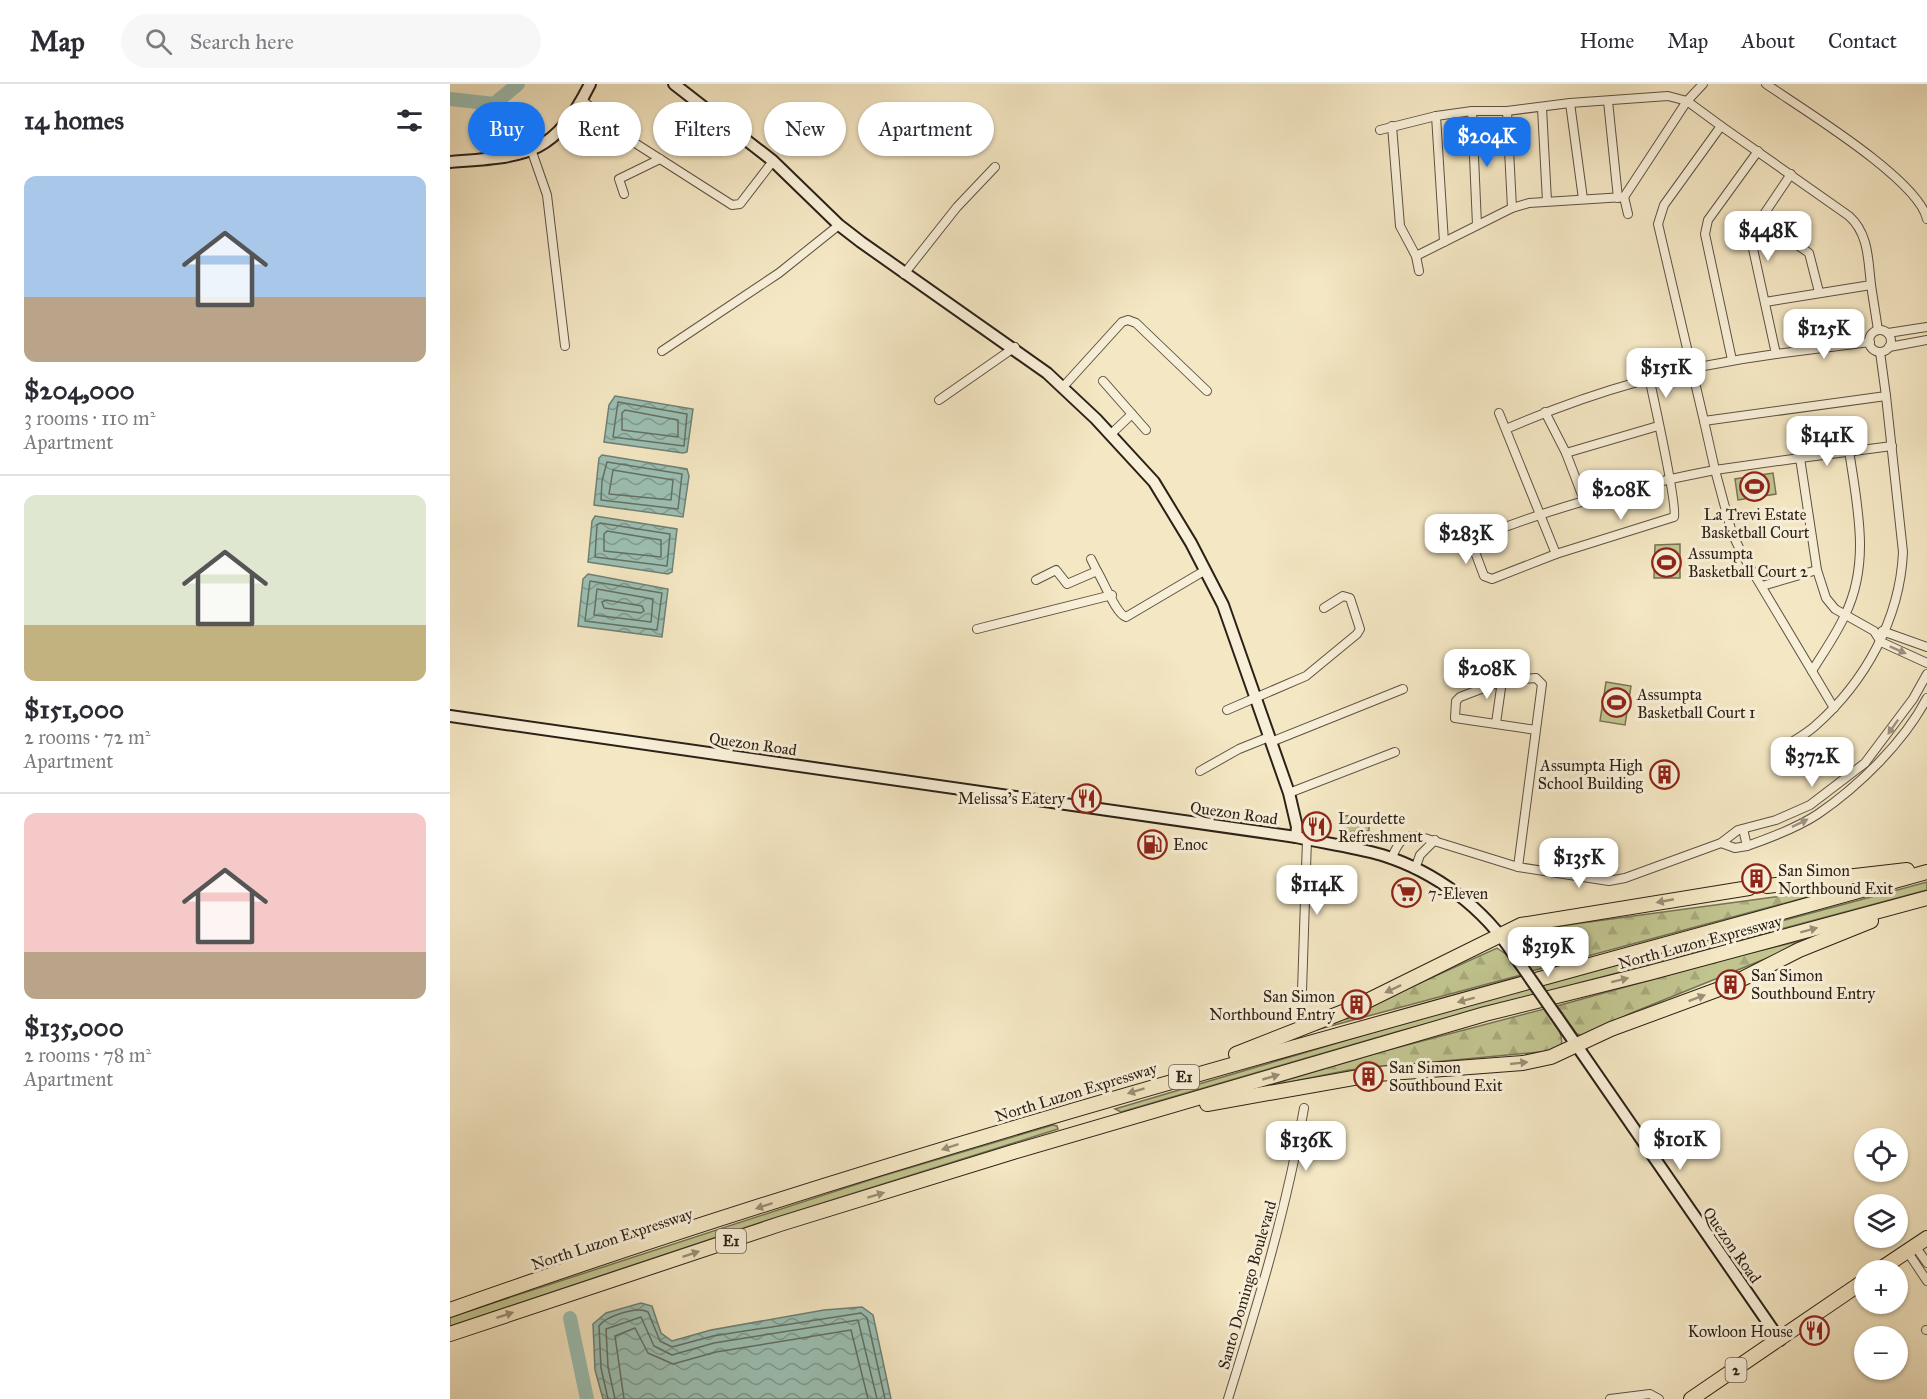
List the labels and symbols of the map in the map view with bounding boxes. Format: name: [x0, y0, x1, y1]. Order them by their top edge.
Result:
pin: $204K: [1445, 117, 1529, 168]
pin: $448K: [1726, 211, 1810, 262]
pin: $125K: [1782, 309, 1866, 360]
pin: $151K: [1624, 348, 1708, 399]
pin: $141K: [1785, 416, 1869, 467]
pin: $208K: [1579, 470, 1663, 521]
sports icon: La Trevi Estate Basketball Court: [1739, 470, 1771, 502]
place label: La Trevi Estate Basketball Court: [1701, 505, 1810, 542]
pin: $283K: [1424, 514, 1508, 565]
place label: Assumpta Basketball Court 2: [1687, 544, 1808, 581]
sports icon: Assumpta Basketball Court 2: [1651, 546, 1683, 578]
one-way arrow: [1890, 645, 1908, 655]
pin: $208K: [1445, 649, 1529, 700]
place label: Assumpta Basketball Court 1: [1636, 685, 1755, 722]
sports icon: Assumpta Basketball Court 1: [1600, 687, 1632, 719]
one-way arrow: [1887, 720, 1899, 735]
street label: Quezon Road: [708, 728, 798, 760]
pin: $372K: [1770, 737, 1854, 788]
place label: Assumpta High School Building: [1538, 756, 1644, 794]
building icon: Assumpta High School Building: [1648, 758, 1680, 790]
restaurant icon: Melissa's Eatery: [1070, 782, 1102, 814]
place label: Melissa's Eatery: [958, 789, 1066, 808]
street label: Quezon Road: [1189, 797, 1279, 829]
place label: Lourdette Refreshment: [1338, 809, 1423, 846]
restaurant icon: Lourdette Refreshment: [1301, 811, 1333, 843]
one-way arrow: [1792, 818, 1809, 828]
fuel station icon: Enoc: [1136, 828, 1168, 860]
place label: Enoc: [1173, 835, 1208, 854]
pin: $135K: [1537, 838, 1621, 889]
place label: San Simon Northbound Exit: [1778, 861, 1893, 898]
building icon: San Simon Northbound Exit: [1741, 863, 1773, 895]
pin: $114K: [1275, 865, 1359, 916]
supermarket icon: 7-Eleven: [1391, 877, 1423, 909]
place label: 7-Eleven: [1428, 884, 1489, 903]
one-way arrow: [1656, 897, 1675, 906]
street label: North Luzon Expressway: [1616, 911, 1784, 973]
one-way arrow: [1800, 925, 1818, 934]
pin: $319K: [1506, 927, 1590, 978]
place label: San Simon Southbound Entry: [1751, 966, 1876, 1003]
building icon: San Simon Southbound Entry: [1714, 968, 1746, 1000]
one-way arrow: [1611, 975, 1630, 985]
one-way arrow: [1384, 984, 1401, 993]
place label: San Simon Northbound Entry: [1209, 987, 1336, 1024]
building icon: San Simon Northbound Entry: [1340, 989, 1372, 1021]
one-way arrow: [1688, 993, 1706, 1002]
one-way arrow: [1457, 995, 1475, 1005]
street label: North Luzon Expressway: [993, 1058, 1160, 1126]
place label: San Simon Southbound Exit: [1389, 1058, 1503, 1095]
one-way arrow: [1509, 1058, 1528, 1068]
building icon: San Simon Southbound Exit: [1352, 1060, 1384, 1092]
road number: E1: [1169, 1065, 1199, 1089]
one-way arrow: [1262, 1072, 1280, 1081]
one-way arrow: [1127, 1087, 1145, 1096]
pin: $101K: [1638, 1120, 1722, 1171]
pin: $136K: [1264, 1121, 1348, 1172]
one-way arrow: [941, 1143, 959, 1152]
one-way arrow: [867, 1190, 885, 1199]
street label: Santo Domingo Boulevard: [1214, 1198, 1281, 1372]
one-way arrow: [755, 1202, 773, 1211]
street label: Quezon Road: [1699, 1203, 1765, 1287]
street label: North Luzon Expressway: [529, 1204, 696, 1274]
road number: E1: [716, 1229, 746, 1253]
one-way arrow: [682, 1249, 700, 1258]
one-way arrow: [496, 1310, 514, 1319]
restaurant icon: Kowloon House: [1798, 1315, 1830, 1347]
place label: Kowloon House: [1688, 1322, 1793, 1341]
road number: 2: [1726, 1358, 1746, 1382]

